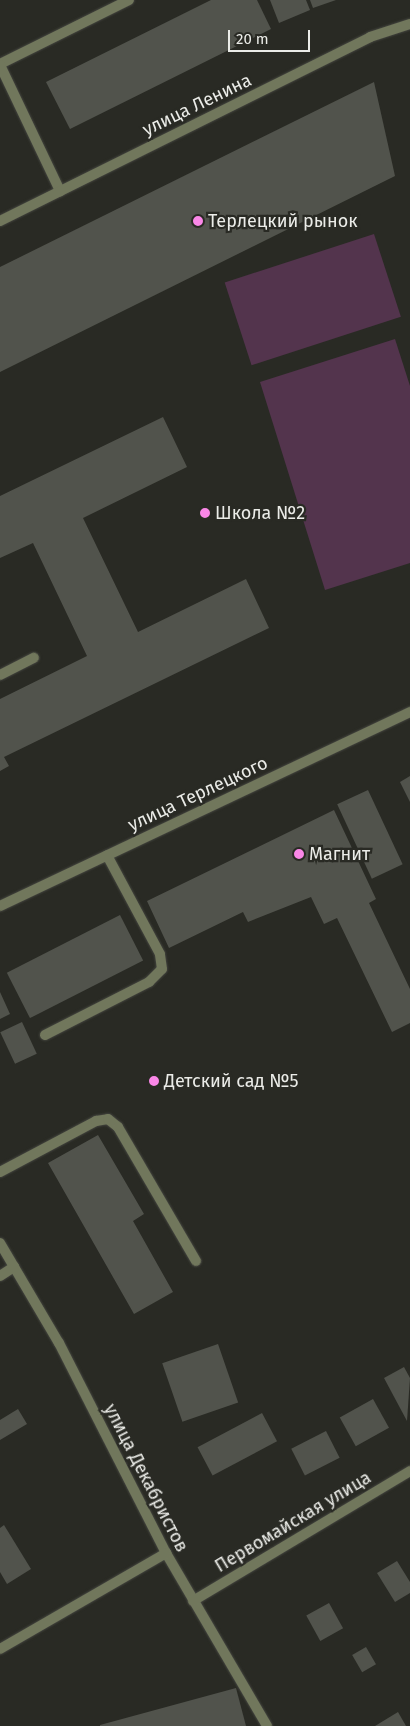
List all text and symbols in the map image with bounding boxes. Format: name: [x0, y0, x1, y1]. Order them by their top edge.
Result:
scale bar: [230, 20, 312, 52]
text: 20 m: [236, 30, 269, 48]
street label: улица Ленина: [139, 69, 255, 141]
place label: Терлецкий рынок: [208, 210, 357, 232]
marker: Терлецкий рынок: [192, 215, 204, 227]
place label: Школа №2: [215, 502, 305, 524]
marker: Школа №2: [199, 507, 211, 519]
street label: улица Терлецкого: [125, 752, 271, 836]
place label: Магнит: [309, 843, 370, 865]
marker: Магнит: [293, 848, 305, 860]
place label: Детский сад №5: [164, 1070, 299, 1092]
marker: Детский сад №5: [148, 1075, 160, 1087]
street label: улица Декабристов: [99, 1400, 193, 1556]
street label: Первомайская улица: [211, 1467, 375, 1577]

